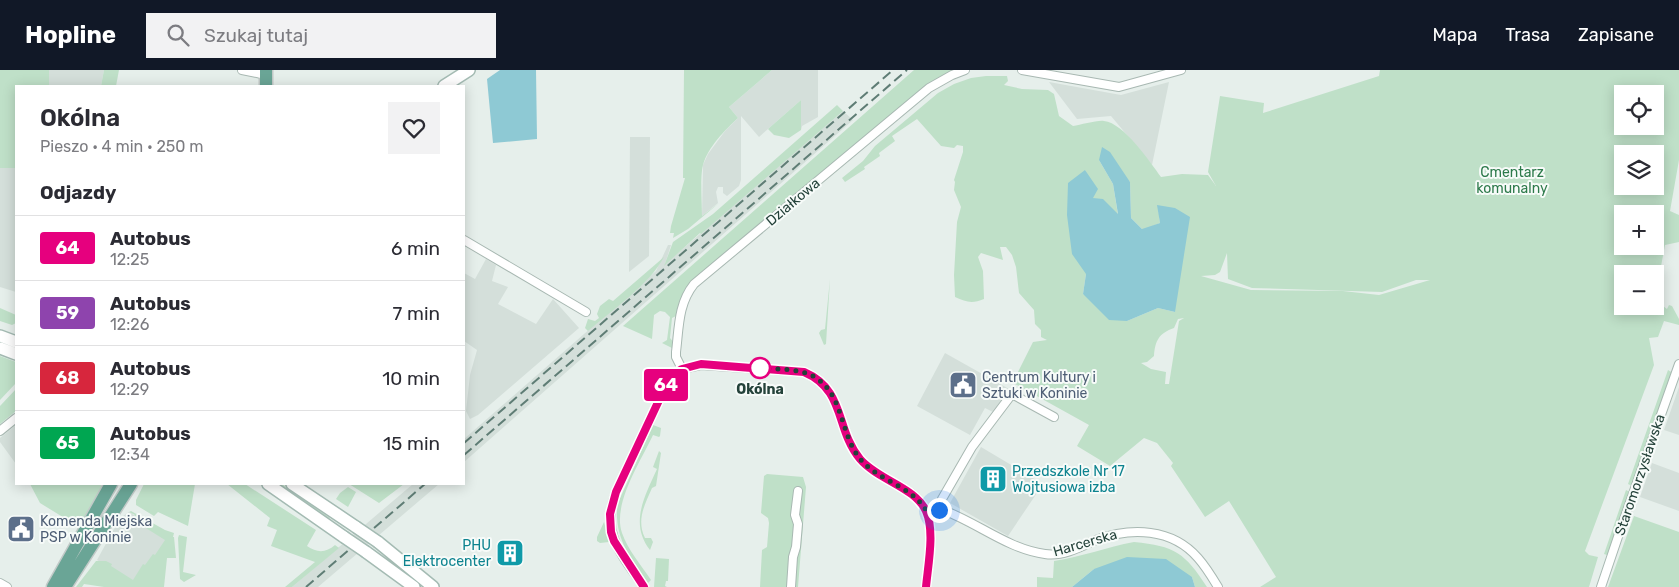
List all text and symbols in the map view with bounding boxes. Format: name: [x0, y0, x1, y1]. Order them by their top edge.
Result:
search box: [146, 13, 496, 58]
text: Hopline: [25, 21, 116, 49]
icon: search: [164, 21, 192, 49]
text: Szukaj tutaj: [204, 24, 308, 47]
text: Mapa: [1432, 24, 1477, 46]
text: Trasa: [1505, 24, 1550, 46]
text: Zapisane: [1578, 24, 1654, 46]
map controls: [1614, 85, 1664, 315]
button: locate: [1614, 85, 1664, 135]
button: heart: [388, 102, 440, 154]
text: Okólna: [40, 104, 120, 132]
text: Pieszo · 4 min · 250 m: [40, 137, 204, 156]
button: layers: [1614, 145, 1664, 195]
park label: Cmentarz komunalny: [1476, 164, 1548, 197]
street label: Działkowa: [763, 175, 823, 229]
text: Odjazdy: [40, 181, 116, 204]
button: +: [1614, 205, 1664, 255]
text: Autobus: [110, 227, 191, 250]
text: 64: [55, 237, 80, 259]
text: 6 min: [391, 237, 440, 260]
text: 12:25: [110, 250, 149, 269]
button: −: [1614, 265, 1664, 315]
text: Autobus: [110, 292, 191, 315]
text: 59: [56, 302, 79, 324]
text: 7 min: [393, 302, 440, 325]
text: 12:26: [110, 315, 149, 334]
text: Autobus: [110, 357, 191, 380]
marker: Okólna: [749, 357, 771, 379]
text: 68: [56, 367, 79, 389]
text: 10 min: [382, 367, 440, 390]
line badge: 64: [644, 369, 688, 401]
place label: Centrum Kultury i Sztuki w Koninie: [982, 369, 1096, 402]
public building icon: Centrum Kultury i Sztuki w Koninie: [948, 370, 978, 400]
text: 64: [654, 374, 678, 396]
text: 12:29: [110, 380, 149, 399]
place label: Okólna: [736, 381, 784, 398]
street label: Staromorzysławska: [1611, 412, 1669, 538]
text: Autobus: [110, 422, 191, 445]
text: 65: [56, 432, 79, 454]
text: 15 min: [383, 432, 440, 455]
text: 12:34: [110, 445, 150, 464]
place label: Przedszkole Nr 17 Wojtusiowa izba: [1012, 463, 1125, 496]
building icon: Przedszkole Nr 17 Wojtusiowa izba: [978, 464, 1008, 494]
your location: [927, 498, 952, 523]
place label: Komenda Miejska PSP w Koninie: [40, 513, 152, 546]
public building icon: Komenda Miejska PSP w Koninie: [6, 514, 36, 544]
street label: Harcerska: [1051, 526, 1119, 560]
place label: PHU Elektrocenter: [403, 537, 492, 570]
building icon: PHU Elektrocenter: [495, 538, 525, 568]

